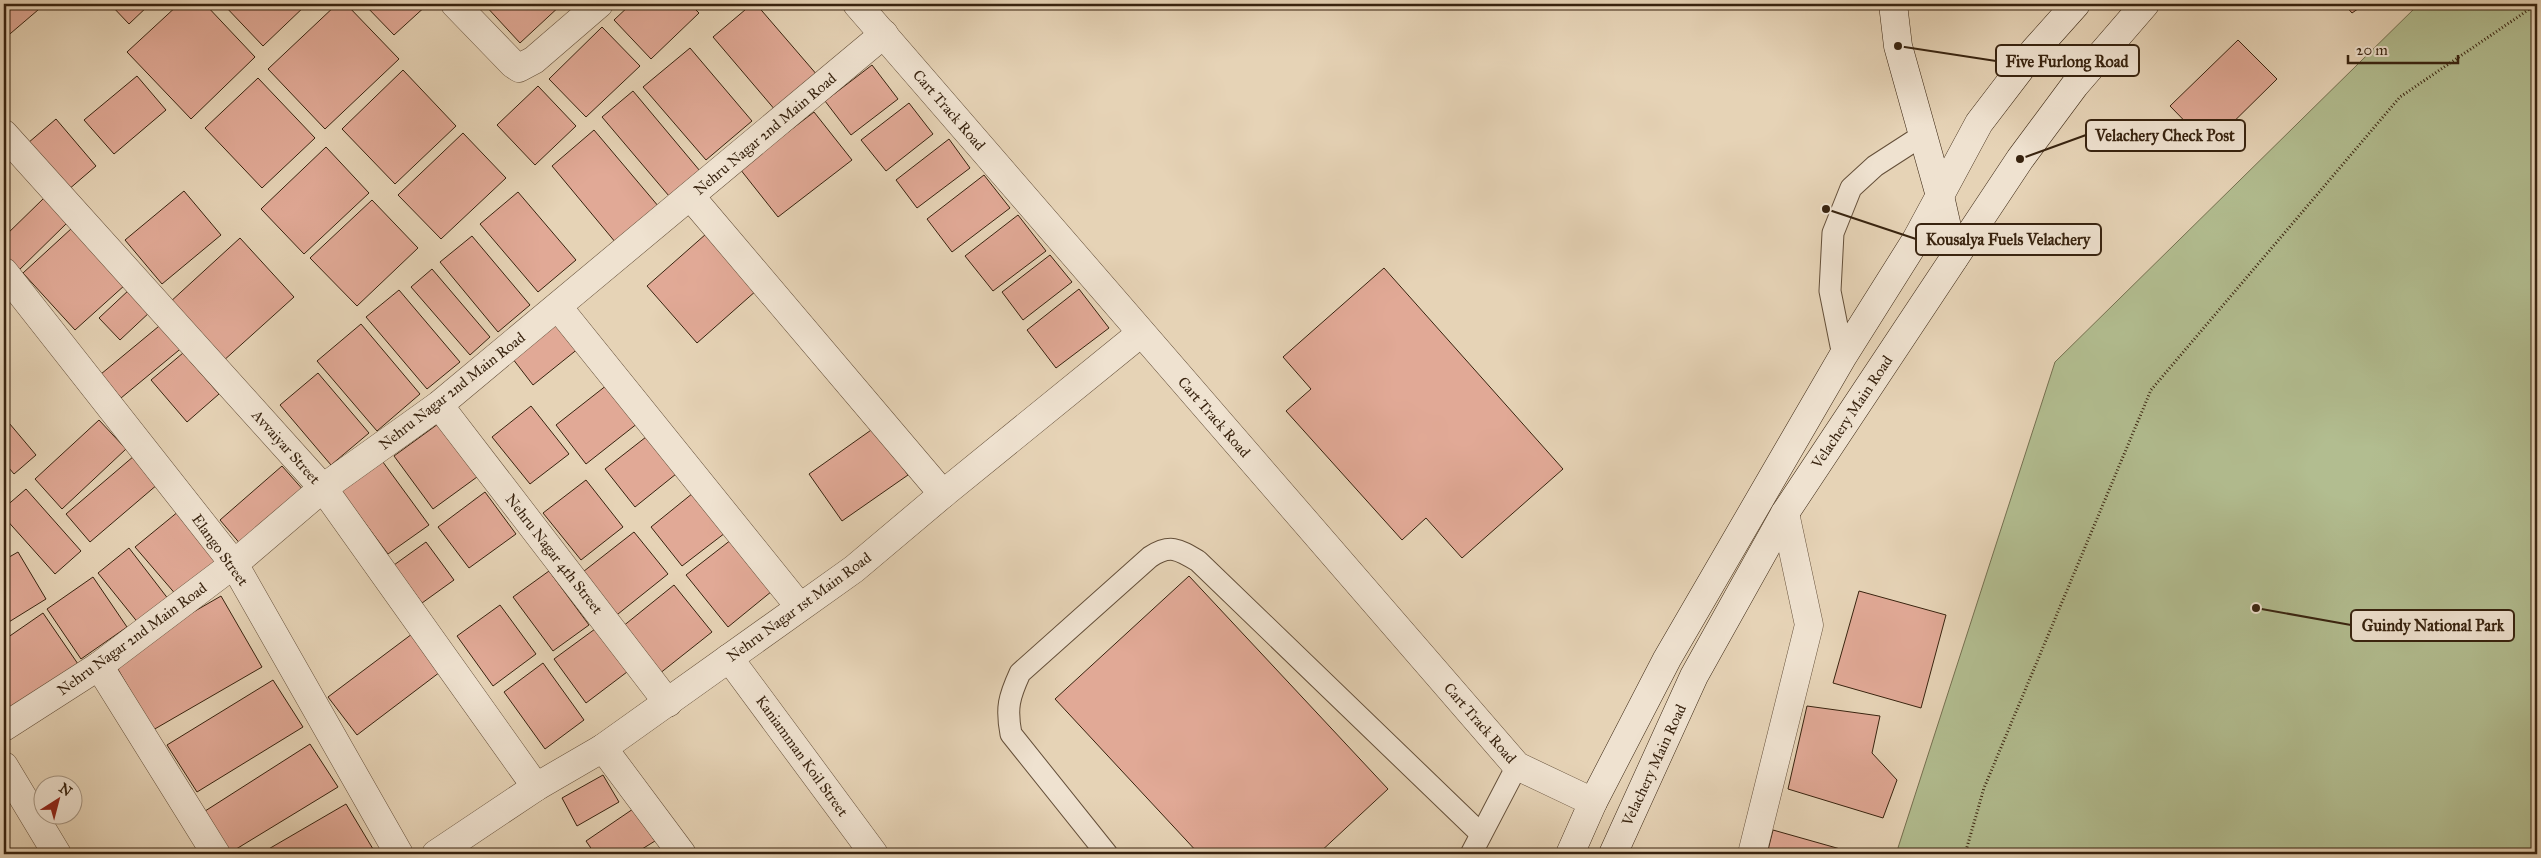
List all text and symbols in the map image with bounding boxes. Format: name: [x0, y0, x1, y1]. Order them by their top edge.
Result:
scale bar: [2348, 32, 2458, 64]
text: 20 m: [2356, 41, 2388, 59]
callout: Five Furlong Road: [1996, 45, 2139, 76]
text: Five Furlong Road: [2005, 52, 2130, 72]
street label: Cart Track Road: [909, 66, 989, 154]
street label: Nehru Nagar 2nd Main Road: [690, 69, 840, 199]
callout: Velachery Check Post: [2086, 120, 2245, 151]
text: Velachery Check Post: [2094, 126, 2235, 146]
callout: Kousalya Fuels Velachery: [1916, 224, 2101, 255]
text: Kousalya Fuels Velachery: [1926, 230, 2092, 250]
street label: Nehru Nagar 2nd Main Road: [375, 328, 529, 454]
street label: Velachery Main Road: [1807, 352, 1897, 473]
street label: Cart Track Road: [1174, 373, 1254, 461]
street label: Avvaiyar Street: [247, 405, 324, 488]
street label: Nehru Nagar 4th Street: [502, 490, 607, 618]
street label: Elango Street: [188, 511, 252, 590]
street label: Nehru Nagar 1st Main Road: [723, 548, 875, 665]
street label: Nehru Nagar 2nd Main Road: [54, 578, 211, 699]
callout: Guindy National Park: [2351, 610, 2514, 641]
text: Guindy National Park: [2362, 616, 2505, 636]
street label: Cart Track Road: [1440, 679, 1520, 767]
street label: Kaniamman Koil Street: [752, 692, 852, 821]
street label: Velachery Main Road: [1618, 701, 1690, 830]
north arrow: [32, 776, 82, 826]
text: N: [56, 780, 75, 800]

